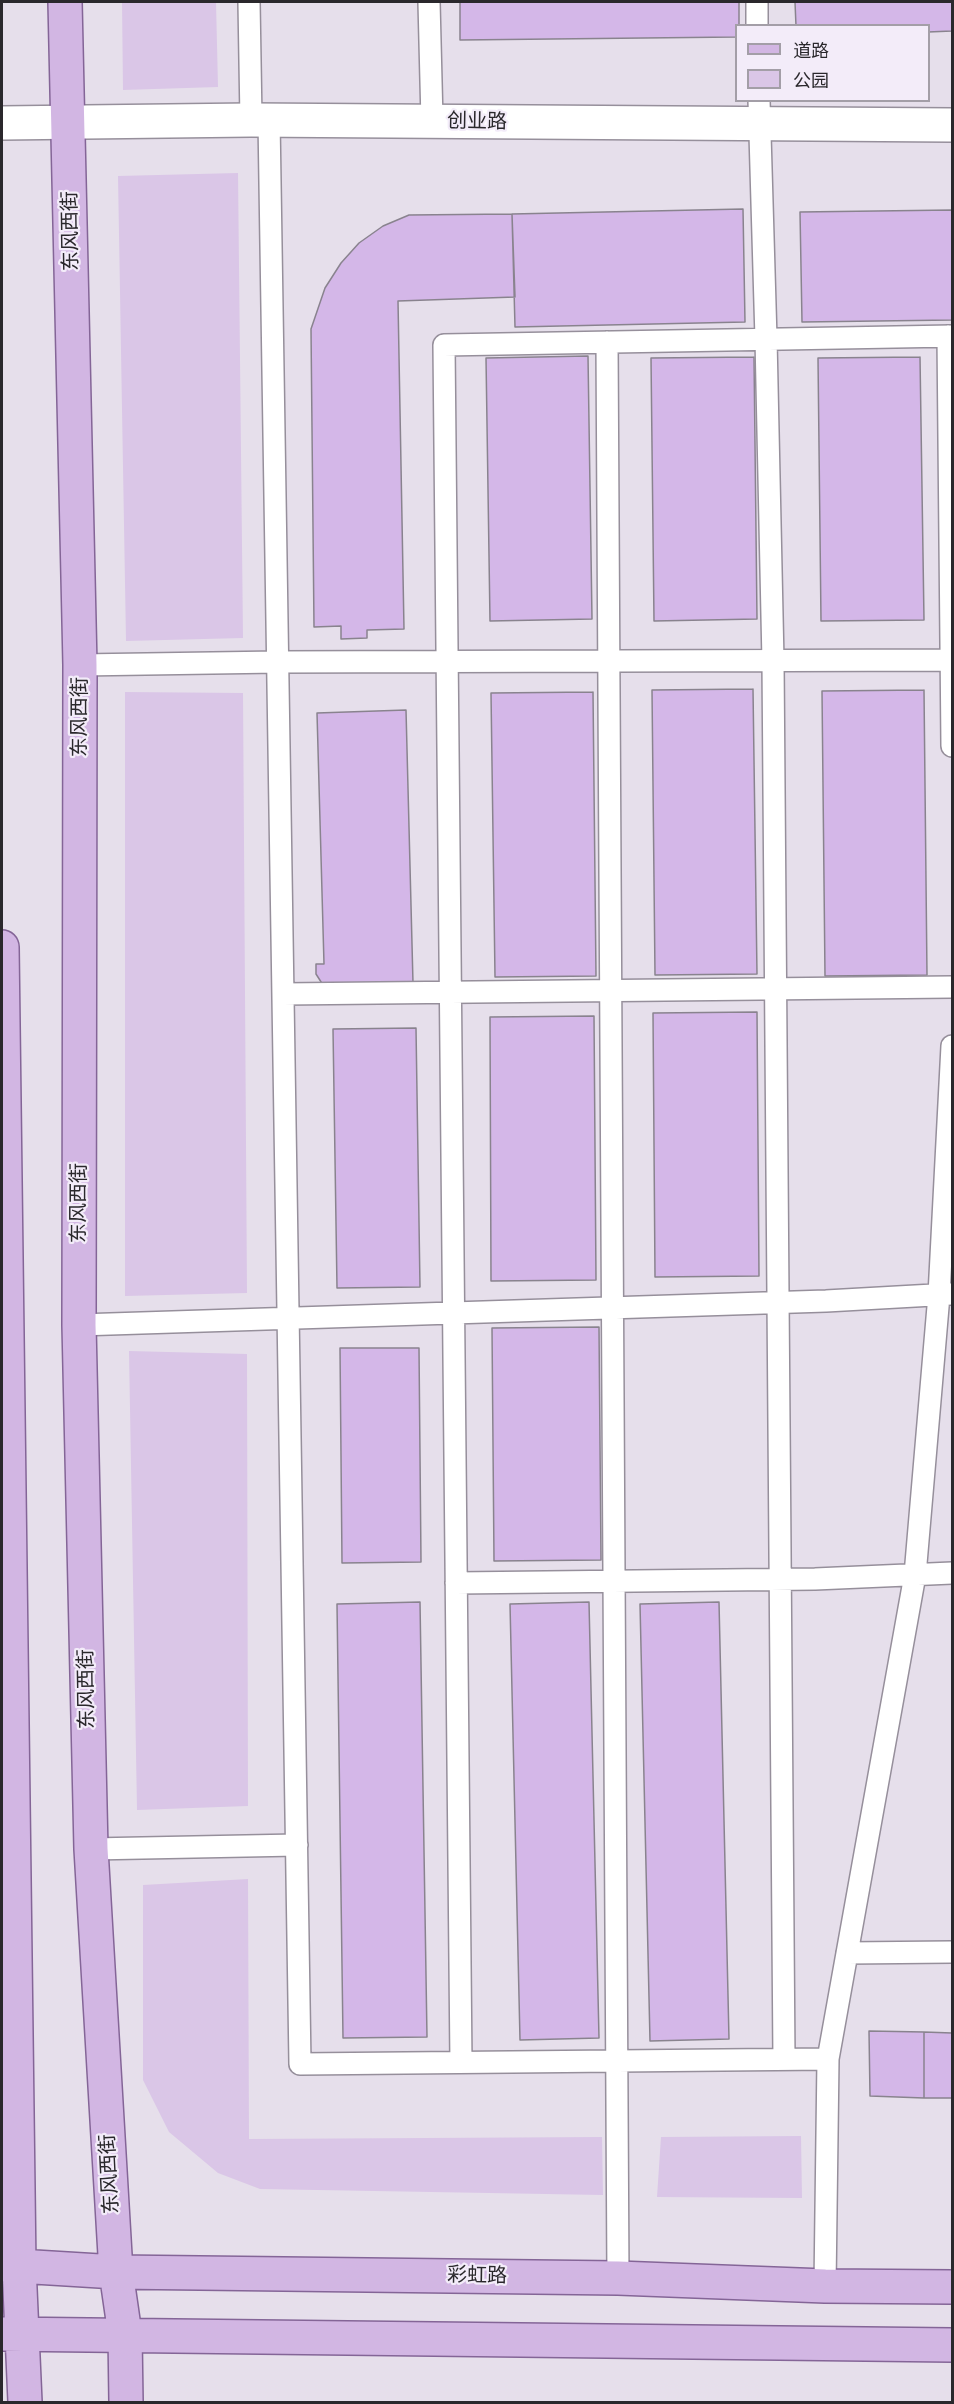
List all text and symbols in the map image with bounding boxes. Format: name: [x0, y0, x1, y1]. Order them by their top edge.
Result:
legend: [735, 24, 930, 102]
text: 道路: [793, 40, 829, 62]
text: 公园: [793, 70, 829, 92]
street label: 创业路: [447, 109, 507, 135]
street label: 东风西街: [58, 191, 84, 271]
street label: 东风西街: [68, 677, 92, 757]
street label: 东风西街: [67, 1163, 91, 1243]
street label: 东风西街: [74, 1649, 100, 1729]
street label: 东风西街: [96, 2133, 124, 2215]
street label: 彩虹路: [447, 2263, 507, 2289]

